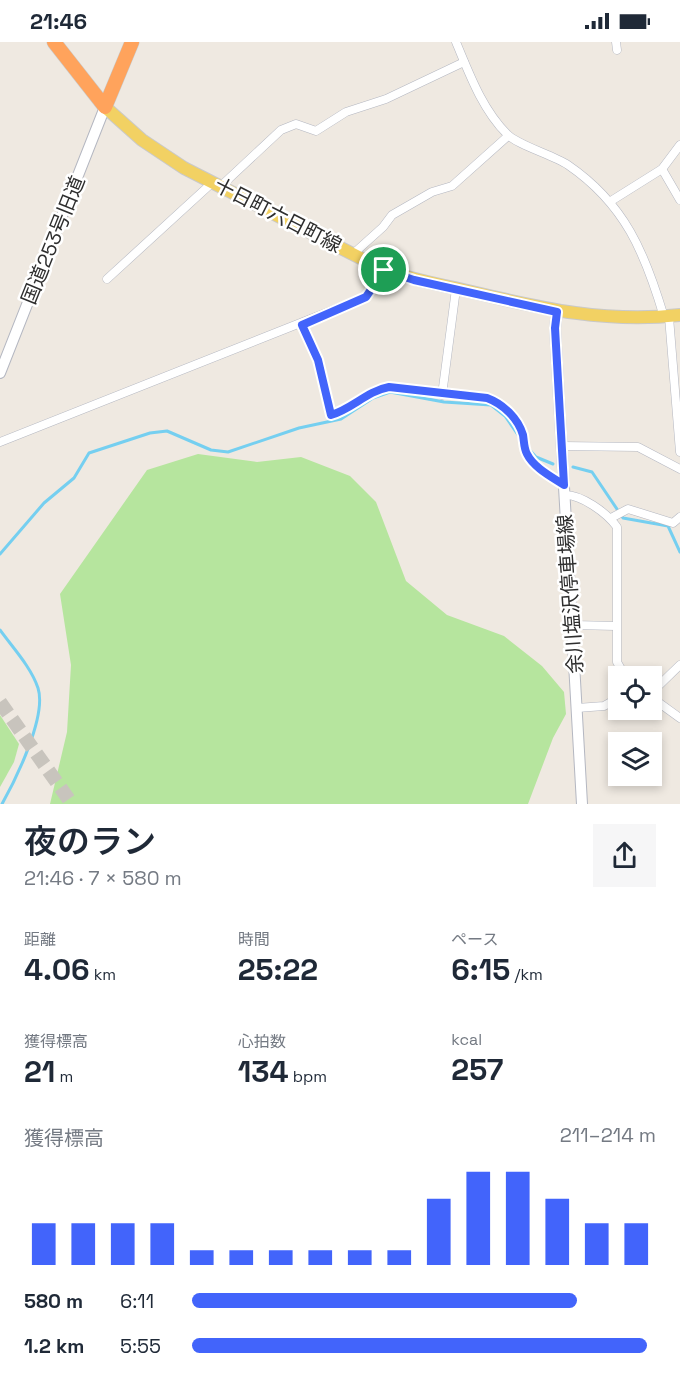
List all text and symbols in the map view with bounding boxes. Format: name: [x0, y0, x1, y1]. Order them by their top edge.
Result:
text: 21:46: [30, 7, 87, 35]
street label: 国道253号旧道: [15, 172, 91, 308]
street label: 十日町六日町線: [210, 172, 346, 258]
pin: [358, 244, 409, 295]
icon: arrive: [367, 253, 400, 286]
street label: 余川塩沢停車場線: [551, 513, 589, 675]
map controls: [608, 666, 662, 786]
button: locate: [608, 666, 662, 720]
button: layers: [608, 732, 662, 786]
text: 夜のラン: [24, 821, 156, 863]
button: share: [593, 824, 656, 887]
text: 21:46 · 7 × 580 m: [24, 865, 182, 891]
text: 距離: [24, 929, 56, 950]
text: 時間: [238, 929, 270, 950]
text: ペース: [451, 929, 499, 950]
text: 4.06: [24, 950, 90, 989]
text: 25:22: [238, 950, 318, 989]
text: 6:15: [451, 950, 510, 989]
text: km: [90, 964, 116, 985]
text: /km: [510, 964, 543, 985]
text: kcal: [451, 1029, 482, 1050]
text: 獲得標高: [24, 1031, 88, 1052]
text: 心拍数: [238, 1031, 286, 1052]
text: 257: [451, 1050, 503, 1089]
text: 21: [24, 1052, 55, 1091]
text: 134: [238, 1052, 289, 1091]
text: m: [55, 1066, 73, 1087]
text: bpm: [289, 1066, 327, 1087]
text: 211–214 m: [560, 1122, 656, 1148]
text: 獲得標高: [24, 1125, 104, 1151]
text: 580 m: [24, 1288, 83, 1314]
text: 6:11: [120, 1288, 154, 1314]
text: 1.2 km: [24, 1333, 84, 1359]
text: 5:55: [120, 1333, 161, 1359]

